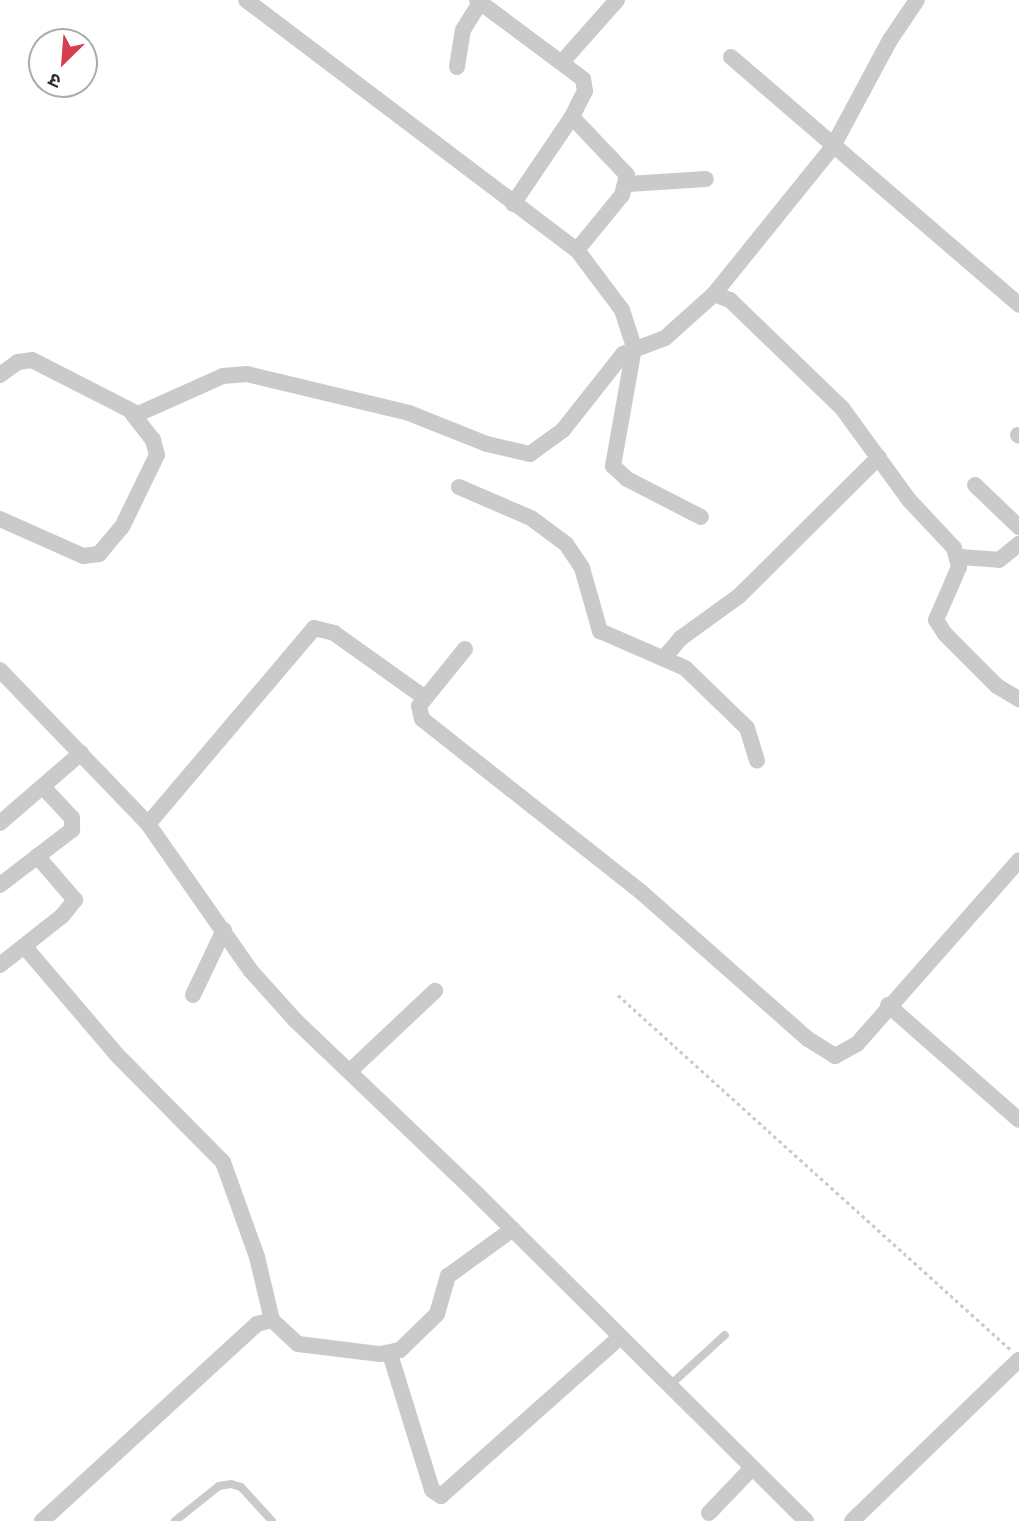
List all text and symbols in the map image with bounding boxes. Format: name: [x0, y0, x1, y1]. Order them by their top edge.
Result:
north arrow: [28, 28, 98, 98]
text: उ: [44, 67, 65, 94]

